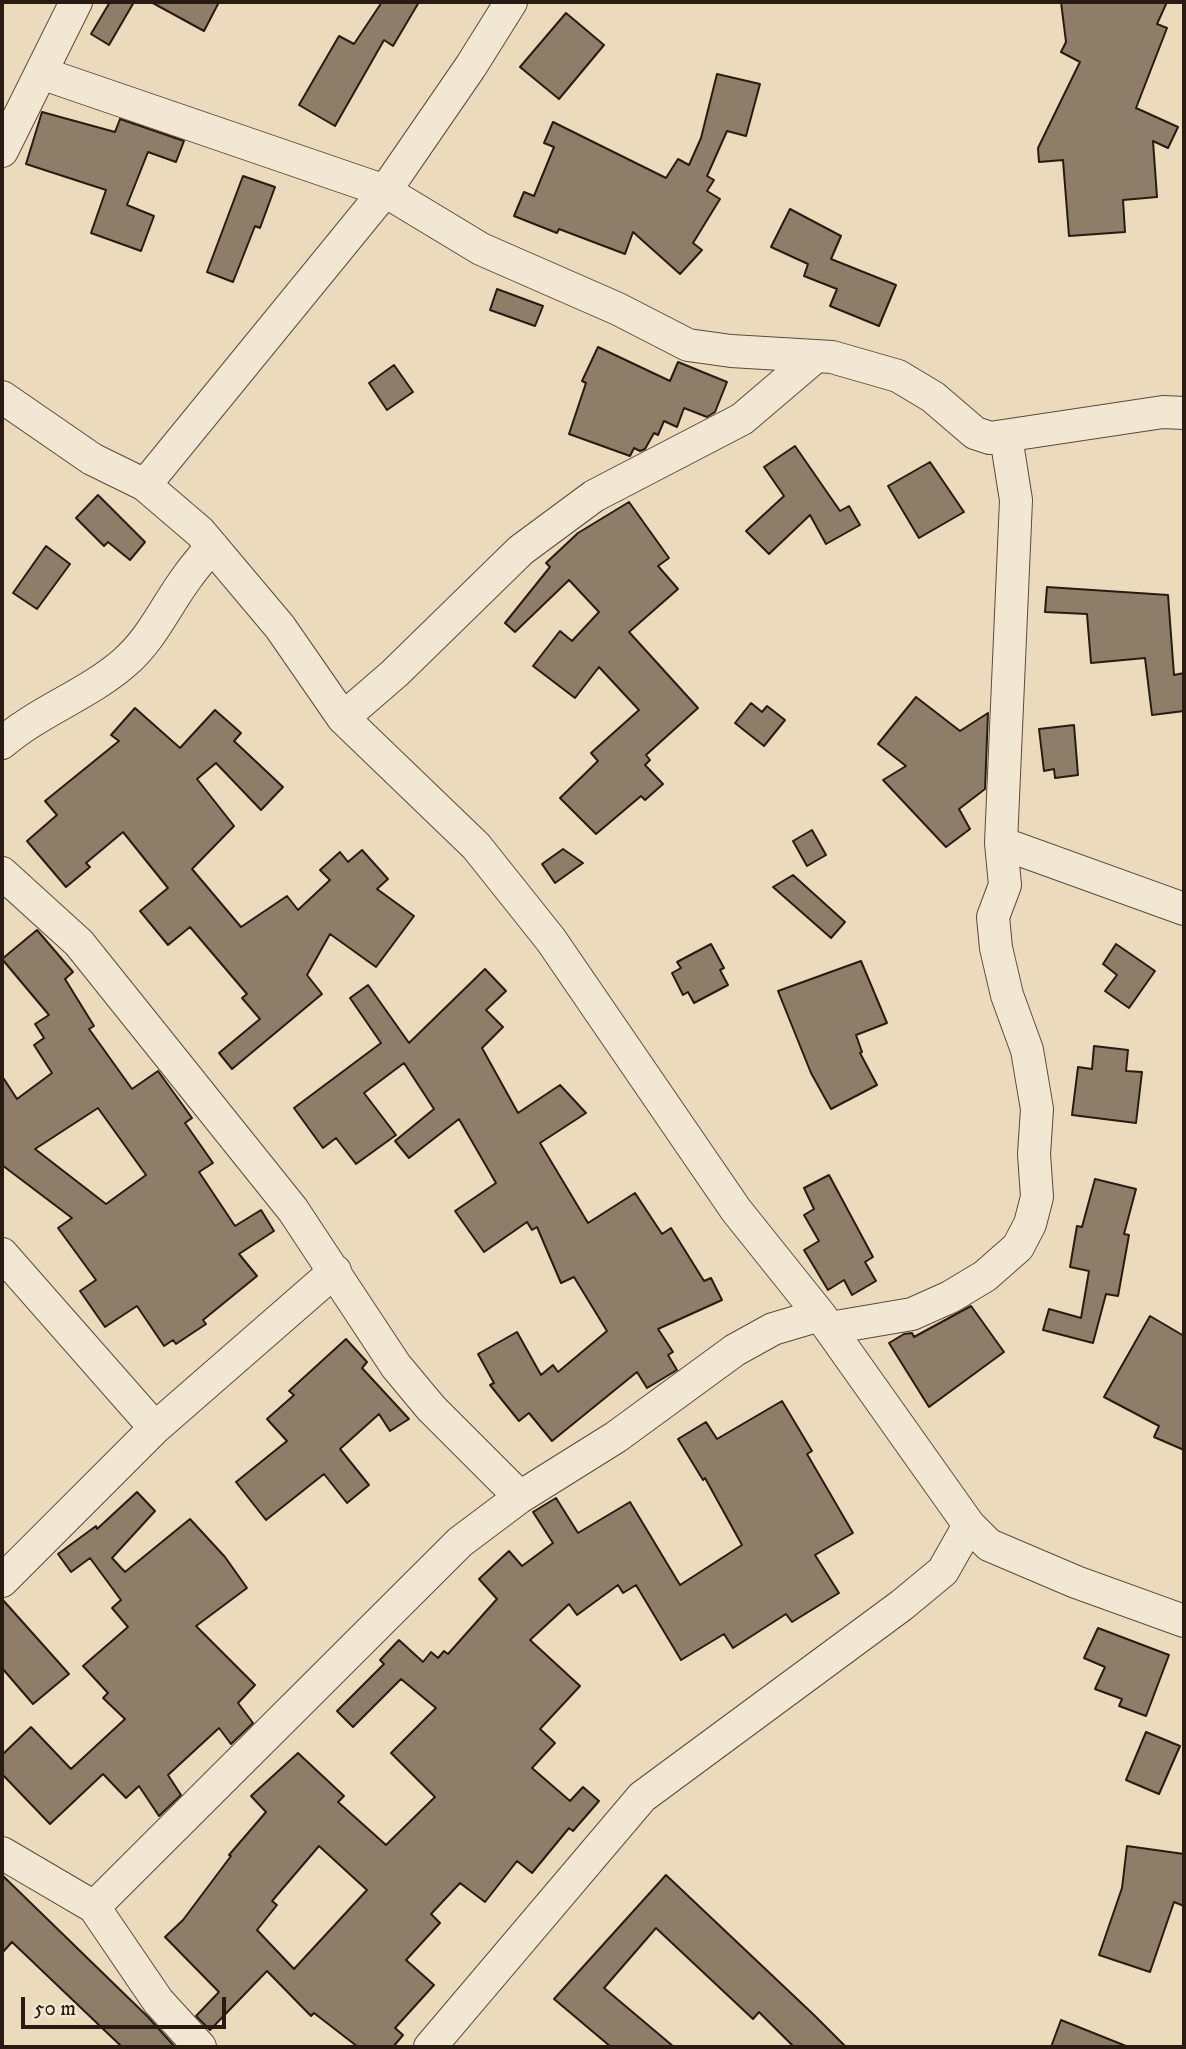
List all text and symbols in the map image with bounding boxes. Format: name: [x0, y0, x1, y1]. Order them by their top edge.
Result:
scale bar: [24, 1982, 229, 2026]
text: 50 m: [34, 1996, 76, 2022]

